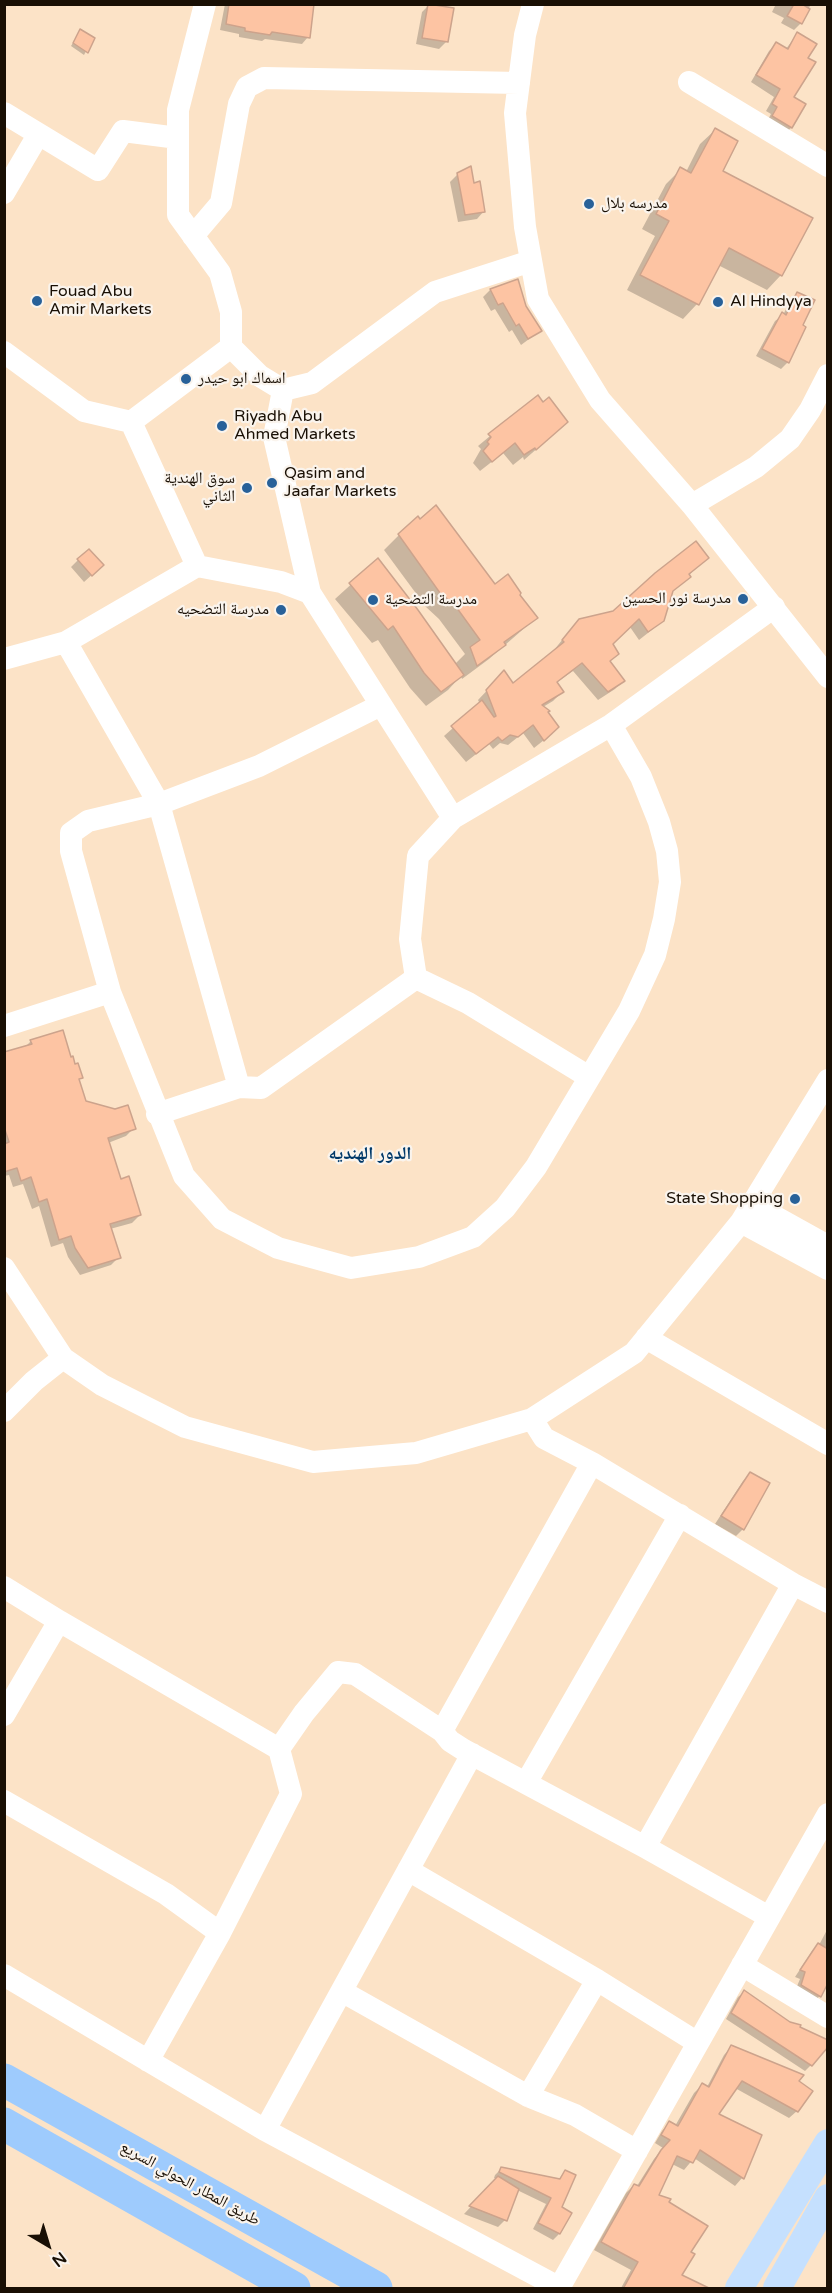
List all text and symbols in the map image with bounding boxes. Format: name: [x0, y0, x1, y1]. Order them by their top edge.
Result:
place label: مدرسه بلال: [601, 194, 668, 214]
marker: مدرسه بلال: [582, 197, 596, 211]
place label: Fouad Abu Amir Markets: [49, 282, 152, 320]
place label: Al Hindyya: [730, 292, 812, 312]
marker: Fouad Abu Amir Markets: [30, 294, 44, 308]
marker: Al Hindyya: [711, 295, 725, 309]
place label: اسماك ابو حيدر: [198, 369, 286, 389]
marker: اسماك ابو حيدر: [179, 372, 193, 386]
place label: Riyadh Abu Ahmed Markets: [234, 407, 356, 445]
marker: Riyadh Abu Ahmed Markets: [215, 419, 229, 433]
place label: Qasim and Jaafar Markets: [284, 464, 396, 502]
place label: سوق الهندية الثاني: [164, 469, 235, 507]
marker: Qasim and Jaafar Markets: [265, 476, 279, 490]
marker: سوق الهندية الثاني: [240, 481, 254, 495]
place label: مدرسة نور الحسين: [622, 589, 731, 609]
place label: مدرسة التضحية: [385, 590, 477, 610]
marker: مدرسة نور الحسين: [736, 592, 750, 606]
marker: مدرسة التضحية: [366, 593, 380, 607]
place label: مدرسة التضحيه: [177, 600, 269, 620]
marker: مدرسة التضحيه: [274, 603, 288, 617]
district label: الدور الهنديه: [329, 1143, 411, 1165]
place label: State Shopping: [666, 1189, 783, 1209]
marker: State Shopping: [788, 1192, 802, 1206]
street label: طريق المطار الحولي السريع: [117, 2138, 263, 2230]
north arrow: [18, 2215, 78, 2275]
text: N: [48, 2247, 70, 2271]

